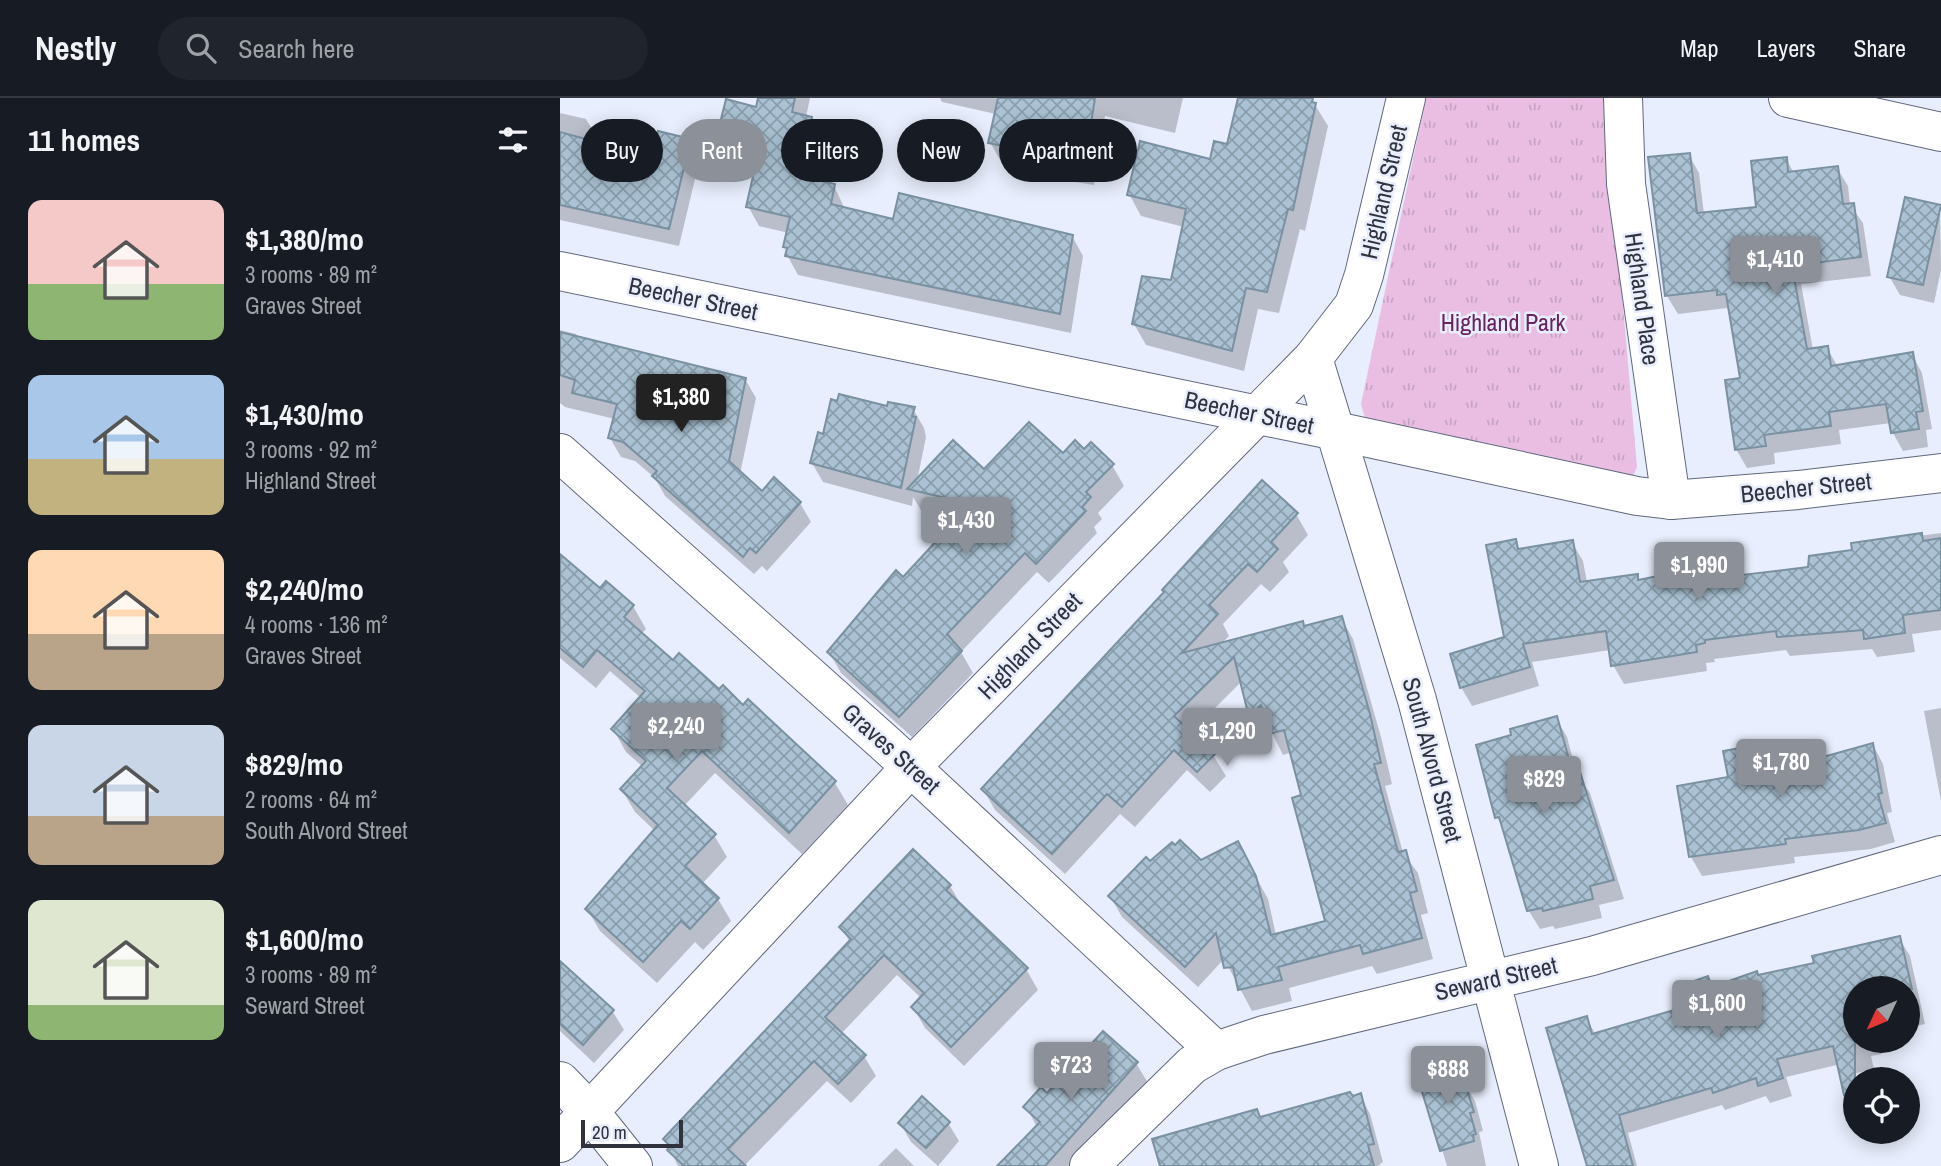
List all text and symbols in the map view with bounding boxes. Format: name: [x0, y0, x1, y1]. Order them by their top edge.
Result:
search box: [158, 17, 648, 80]
text: Nestly: [35, 26, 116, 70]
icon: search: [182, 29, 220, 67]
text: Search here: [238, 31, 354, 66]
text: Map: [1680, 32, 1718, 64]
text: Layers: [1756, 32, 1815, 64]
text: Share: [1853, 32, 1906, 64]
chip: Buy: [581, 119, 663, 182]
chip: Rent: [677, 119, 767, 182]
chip: Filters: [781, 119, 883, 182]
chip: New: [897, 119, 985, 182]
chip: Apartment: [999, 119, 1137, 182]
text: 11 homes: [28, 120, 140, 160]
icon: filters: [494, 121, 532, 159]
street label: Highland Street: [1352, 121, 1414, 262]
text: $1,380/mo: [245, 219, 364, 259]
icon: home: [84, 228, 168, 312]
street label: Highland Place: [1618, 231, 1668, 367]
pin: $1,410: [1718, 236, 1832, 296]
text: $1,410: [1746, 243, 1804, 274]
text: 3 rooms · 89 m²: [245, 259, 377, 290]
street label: Beecher Street: [626, 269, 761, 327]
text: Graves Street: [245, 290, 361, 321]
park label: Highland Park: [1441, 306, 1566, 338]
pin: $1,380: [624, 374, 738, 434]
text: $1,380: [652, 381, 710, 412]
street label: Beecher Street: [1182, 383, 1317, 441]
text: $1,430/mo: [245, 394, 364, 434]
icon: home: [84, 403, 168, 487]
text: 3 rooms · 92 m²: [245, 434, 377, 465]
street label: Beecher Street: [1739, 464, 1873, 510]
text: Highland Street: [245, 465, 376, 496]
pin: $1,430: [909, 498, 1023, 557]
text: $1,430: [937, 504, 995, 535]
pin: $1,990: [1642, 542, 1756, 602]
text: $1,990: [1670, 549, 1728, 580]
text: $2,240/mo: [245, 569, 364, 609]
icon: home: [84, 578, 168, 662]
street label: Highland Street: [970, 585, 1089, 706]
text: 4 rooms · 136 m²: [245, 609, 388, 640]
text: Graves Street: [245, 640, 361, 671]
street label: South Alvord Street: [1396, 674, 1471, 846]
street label: Graves Street: [836, 696, 948, 801]
pin: $2,240: [619, 704, 733, 763]
pin: $1,290: [1170, 708, 1284, 768]
text: $2,240: [647, 710, 705, 741]
text: $1,290: [1198, 715, 1256, 746]
pin: $1,780: [1724, 740, 1838, 799]
text: $829/mo: [245, 744, 343, 784]
text: $1,780: [1752, 746, 1810, 777]
icon: home: [84, 753, 168, 837]
pin: $829: [1503, 756, 1585, 816]
text: $829: [1523, 763, 1565, 794]
text: 2 rooms · 64 m²: [245, 784, 377, 815]
text: South Alvord Street: [245, 815, 408, 846]
text: $1,600/mo: [245, 919, 364, 959]
icon: home: [84, 928, 168, 1012]
street label: Seward Street: [1431, 948, 1561, 1008]
text: 3 rooms · 89 m²: [245, 959, 377, 990]
north arrow: [1843, 976, 1920, 1054]
map controls: [1843, 976, 1920, 1144]
pin: $1,600: [1660, 981, 1774, 1040]
text: $1,600: [1688, 987, 1746, 1018]
text: Seward Street: [245, 990, 365, 1021]
pin: $723: [1030, 1042, 1112, 1102]
pin: $888: [1407, 1046, 1489, 1106]
text: $723: [1050, 1049, 1092, 1080]
text: $888: [1427, 1053, 1469, 1084]
button: locate: [1843, 1067, 1920, 1144]
scale bar: [581, 1117, 682, 1149]
text: 20 m: [592, 1119, 627, 1145]

